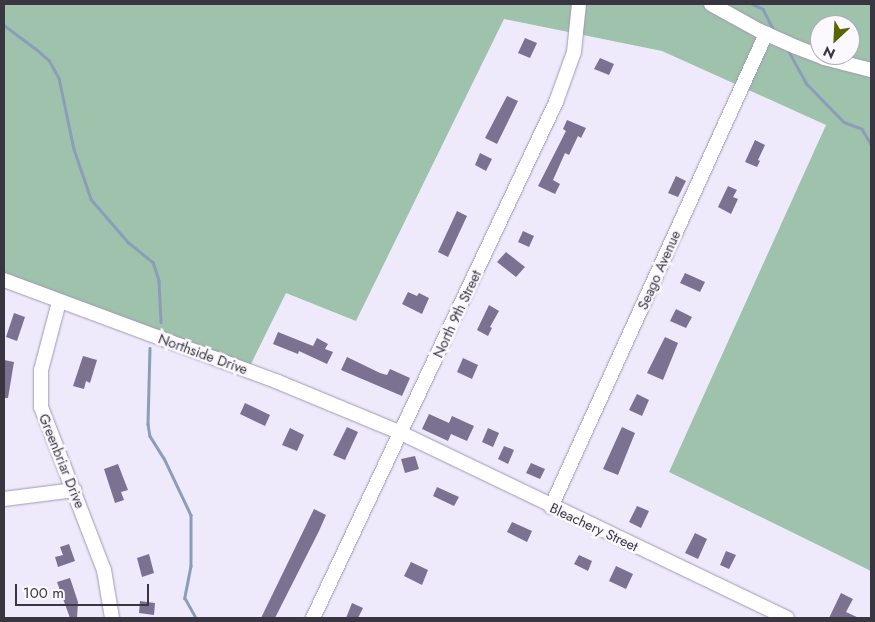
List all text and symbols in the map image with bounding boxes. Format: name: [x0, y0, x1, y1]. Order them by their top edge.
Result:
north arrow: [810, 15, 860, 65]
text: N: [820, 41, 838, 64]
street label: Seago Avenue: [634, 228, 684, 312]
street label: North 9th Street: [429, 268, 485, 360]
street label: Northside Drive: [156, 330, 250, 378]
street label: Greenbriar Drive: [35, 411, 89, 511]
street label: Bleachery Street: [547, 499, 641, 555]
scale bar: [18, 574, 151, 606]
text: 100 m: [23, 582, 64, 604]

